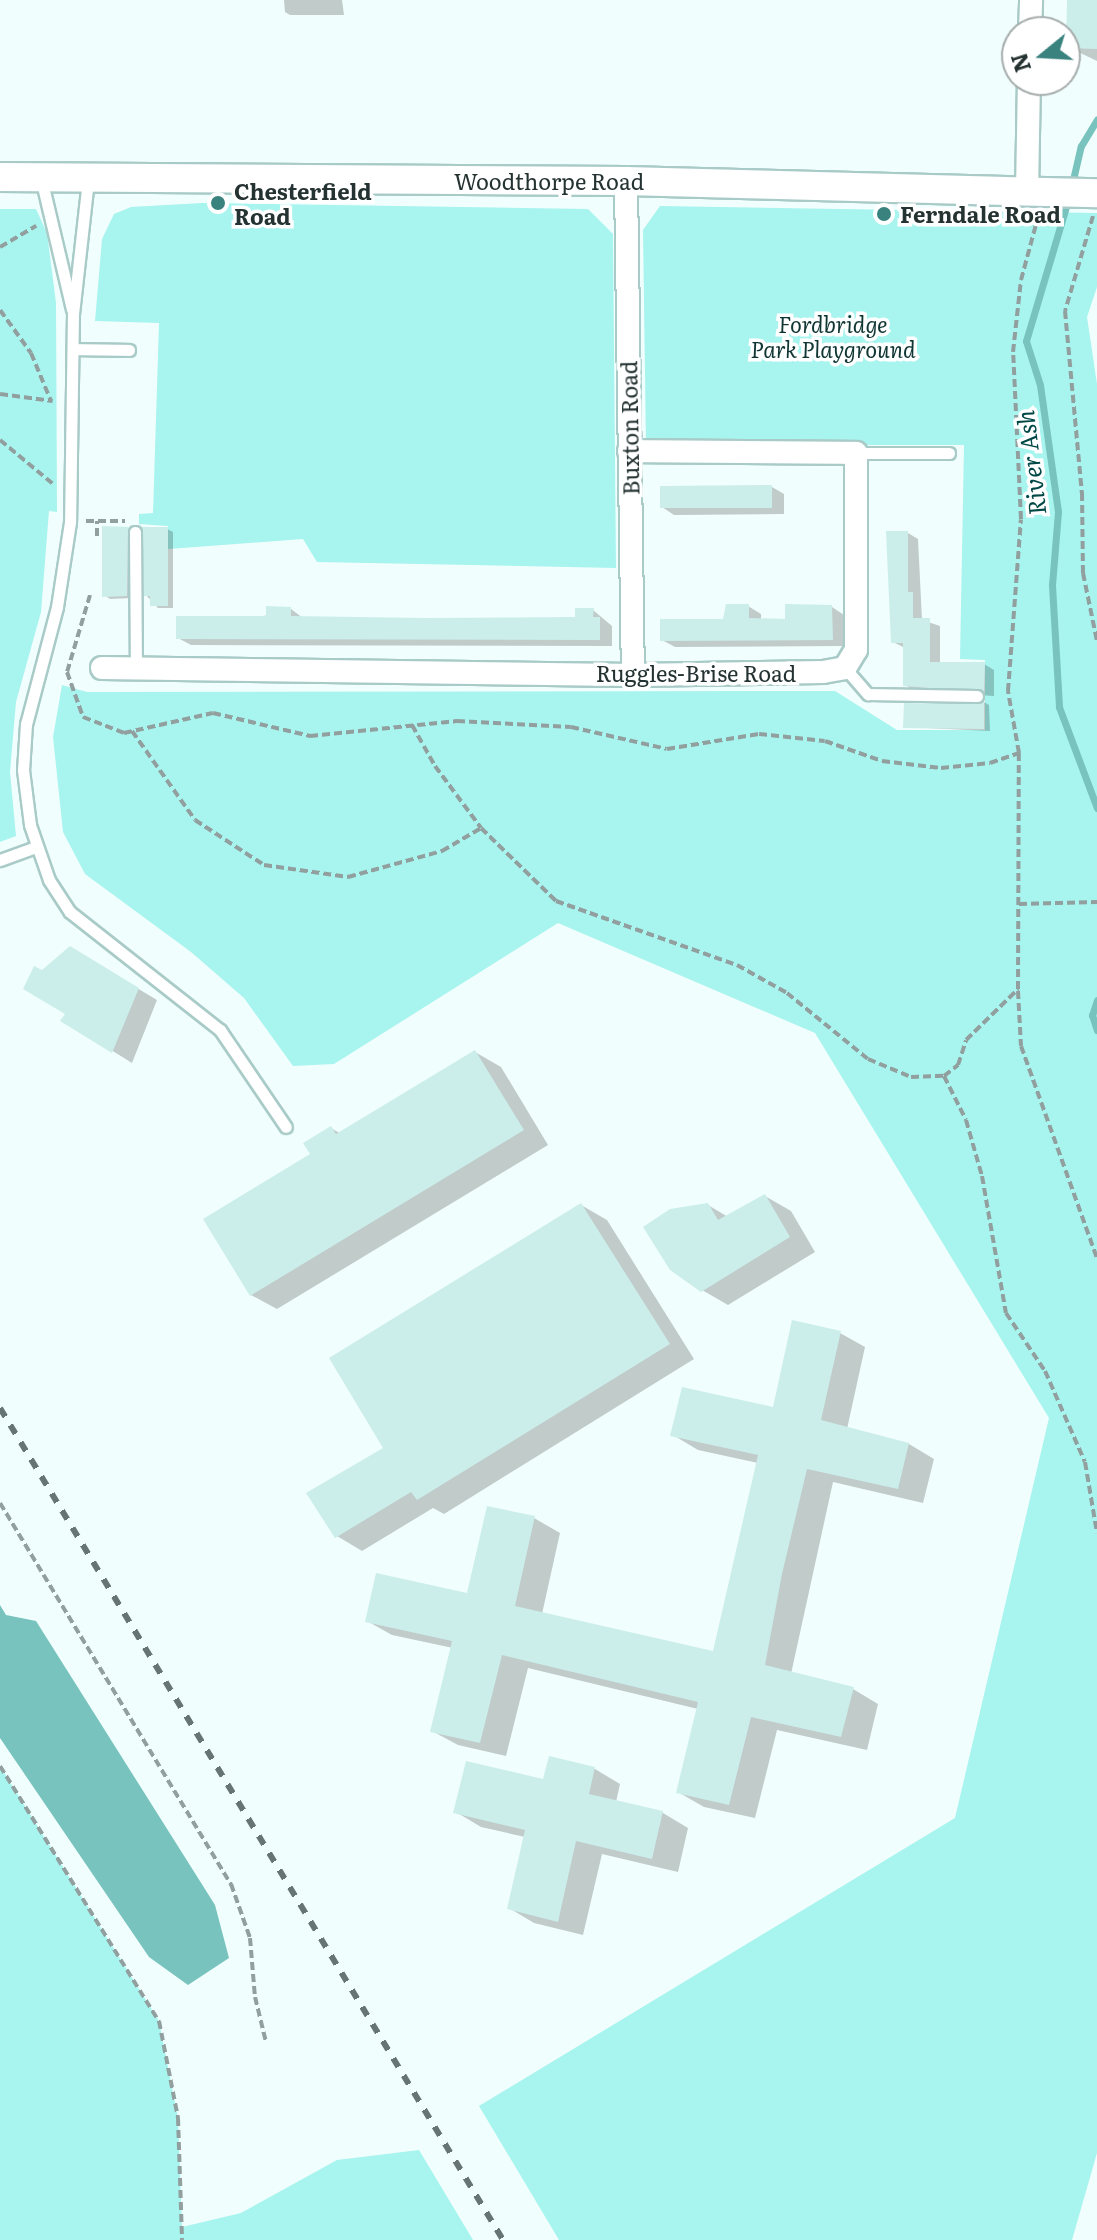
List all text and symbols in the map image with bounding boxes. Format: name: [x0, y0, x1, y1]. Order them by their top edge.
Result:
north arrow: [1001, 16, 1081, 96]
text: N: [1001, 49, 1038, 77]
street label: Woodthorpe Road: [454, 168, 644, 194]
place label: Chesterfield Road: [234, 177, 372, 228]
marker: Chesterfield Road: [209, 194, 227, 212]
place label: Ferndale Road: [900, 201, 1061, 227]
marker: Ferndale Road: [875, 205, 893, 223]
park label: Fordbridge Park Playground: [750, 310, 916, 362]
street label: Buxton Road: [615, 361, 643, 495]
water label: River Ash: [1009, 409, 1051, 517]
street label: Ruggles-Brise Road: [596, 660, 796, 686]

